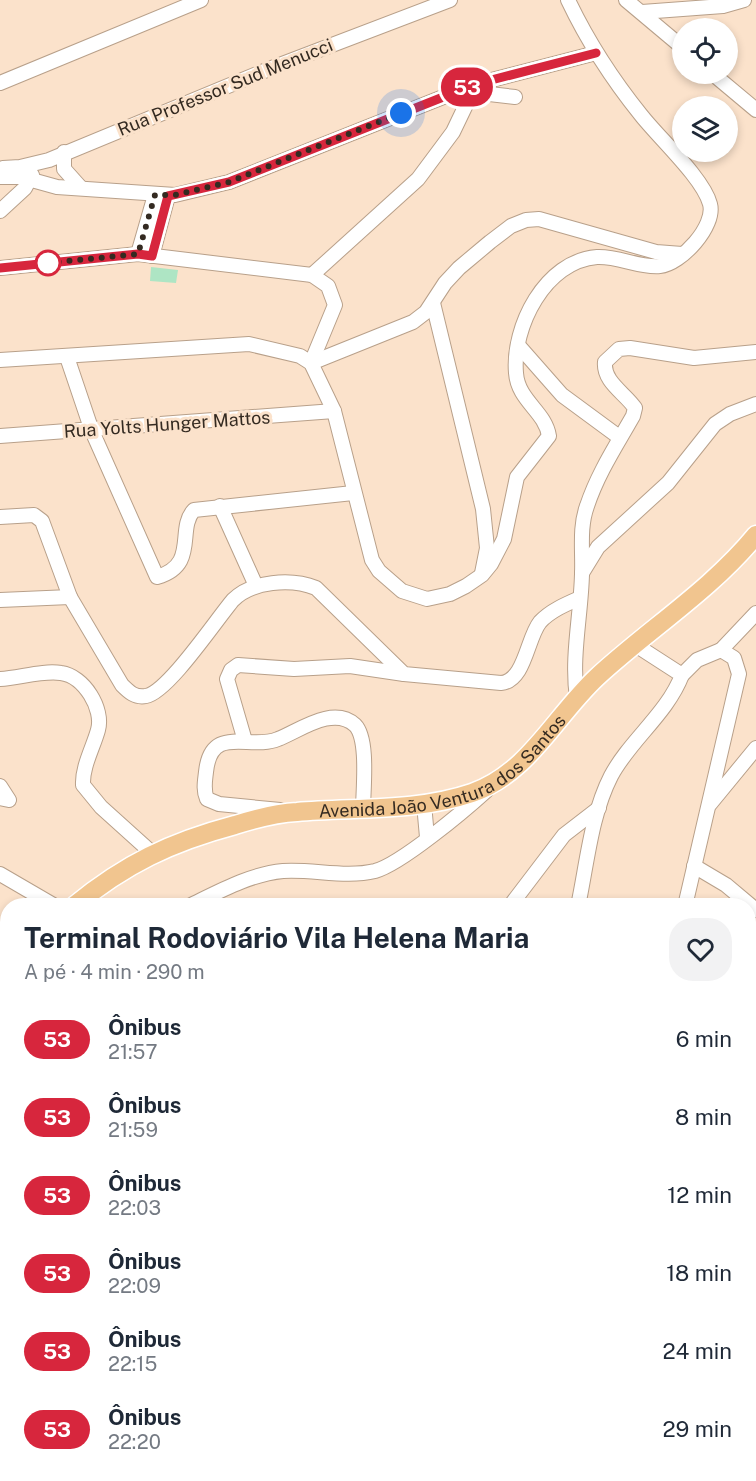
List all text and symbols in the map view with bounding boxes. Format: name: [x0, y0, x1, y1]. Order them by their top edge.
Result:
map controls: [672, 18, 738, 162]
button: locate: [672, 18, 738, 84]
street label: Rua Professor Sud Menucci: [114, 34, 336, 140]
line badge: 53: [440, 68, 494, 106]
text: 53: [453, 75, 481, 100]
button: layers: [672, 96, 738, 162]
your location: [386, 98, 416, 128]
unlabelled marker: [35, 250, 61, 276]
street label: Rua Yolts Hunger Mattos: [63, 406, 271, 442]
street label: Avenida João Ventura dos Santos: [318, 710, 569, 821]
button: heart: [669, 918, 732, 981]
text: Terminal Rodoviário Vila Helena Maria: [24, 921, 529, 954]
text: A pé · 4 min · 290 m: [24, 960, 205, 984]
text: Ônibus: [108, 1014, 181, 1040]
text: 6 min: [676, 1026, 732, 1052]
text: 53: [43, 1027, 71, 1052]
text: 21:57: [108, 1040, 157, 1064]
text: Ônibus: [108, 1092, 181, 1118]
text: 8 min: [675, 1104, 732, 1130]
text: 53: [43, 1105, 71, 1130]
text: 21:59: [108, 1118, 158, 1142]
text: Ônibus: [108, 1170, 181, 1196]
text: 12 min: [667, 1182, 732, 1208]
text: 53: [43, 1183, 71, 1208]
text: 22:03: [108, 1196, 161, 1220]
text: Ônibus: [108, 1248, 181, 1274]
text: 18 min: [666, 1260, 732, 1286]
text: 53: [43, 1261, 71, 1286]
text: 22:09: [108, 1274, 161, 1298]
text: Ônibus: [108, 1326, 181, 1352]
text: 24 min: [662, 1338, 732, 1364]
text: 53: [43, 1339, 71, 1364]
text: 22:15: [108, 1352, 157, 1376]
text: Ônibus: [108, 1404, 181, 1430]
text: 29 min: [662, 1416, 732, 1442]
text: 53: [43, 1417, 71, 1442]
text: 22:20: [108, 1430, 161, 1454]

